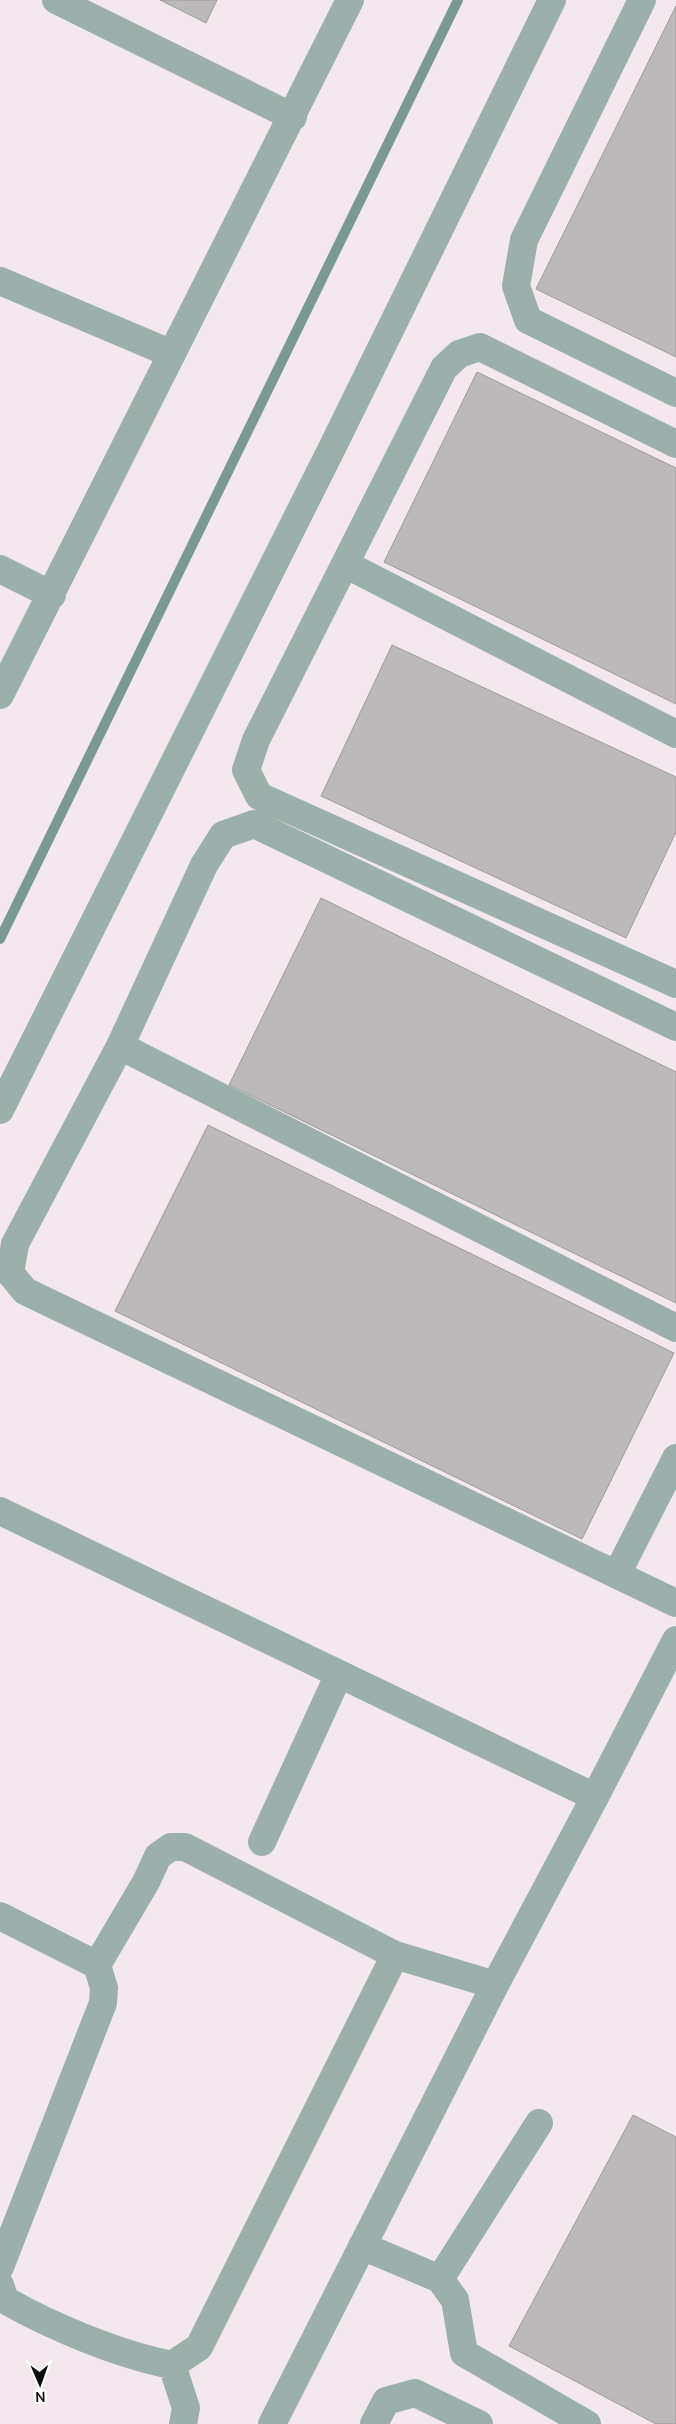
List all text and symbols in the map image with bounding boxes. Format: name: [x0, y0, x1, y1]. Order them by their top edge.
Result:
north arrow: [15, 2359, 65, 2409]
text: N: [35, 2388, 46, 2407]

